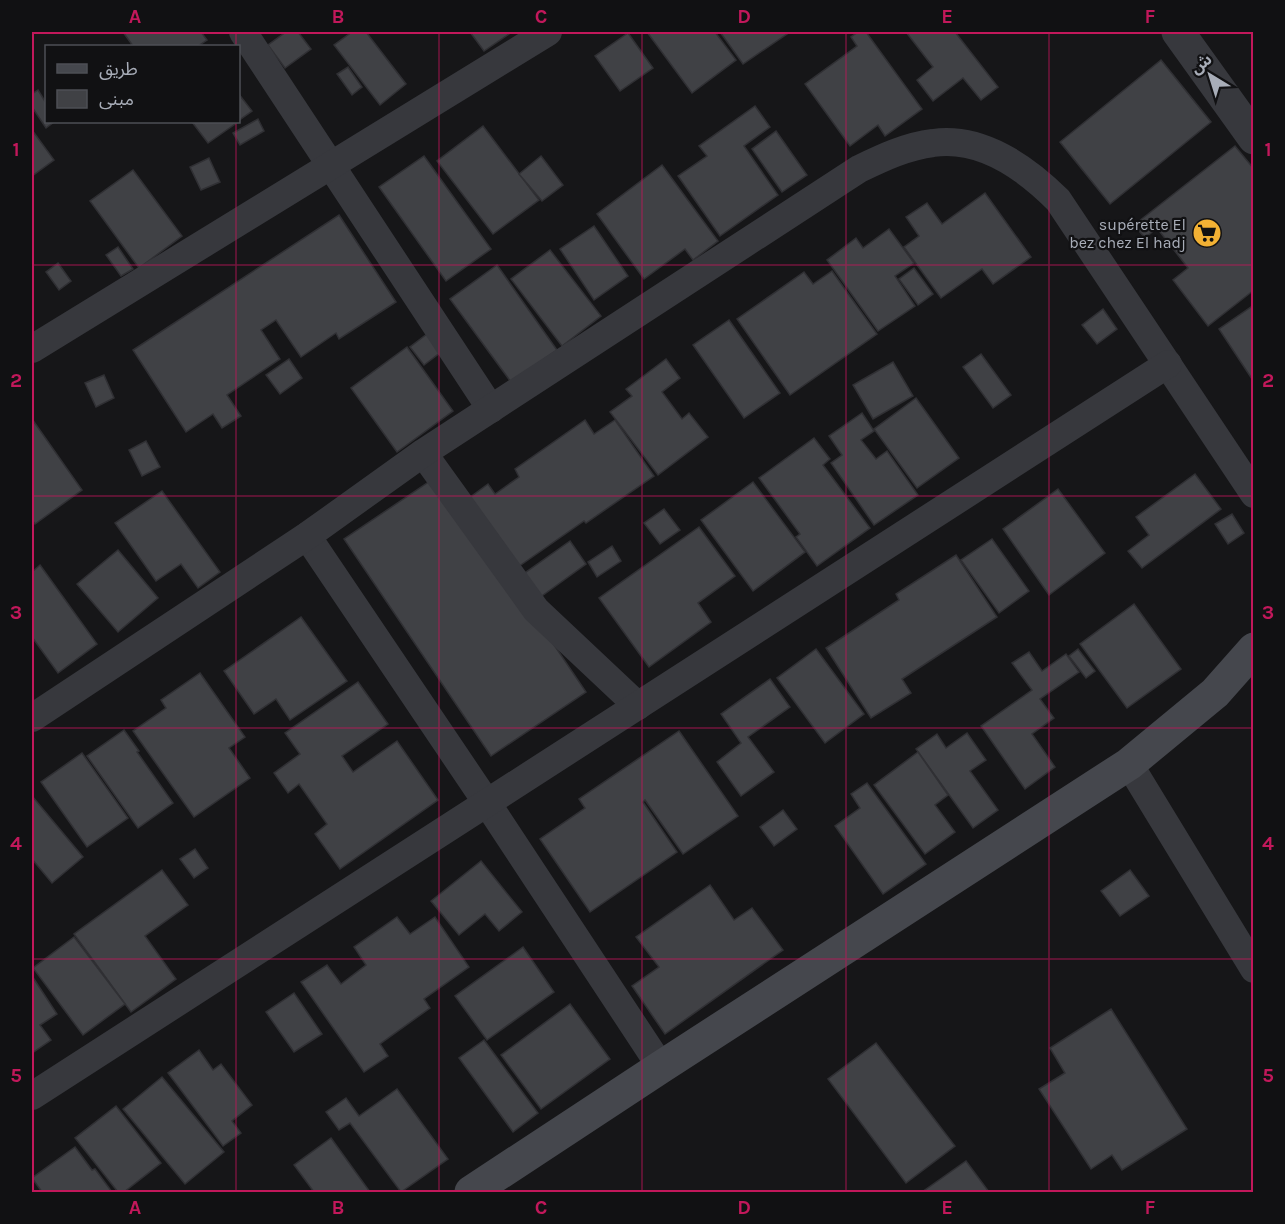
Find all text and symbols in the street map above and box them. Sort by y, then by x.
text: A [129,5,142,28]
text: B [332,5,344,28]
text: C [535,5,547,28]
text: D [737,5,751,28]
text: E [941,5,953,28]
text: F [1145,5,1156,28]
legend [45,45,240,123]
north arrow [1180,45,1240,105]
text: ش [1187,49,1216,78]
text: طريق [99,58,138,80]
text: مبنى [99,88,134,110]
text: 1 [12,138,20,161]
text: 1 [1264,138,1272,161]
place label: supérette El bez chez El hadj [1069,215,1186,252]
supermarket icon: supérette El bez chez El hadj [1191,217,1223,249]
text: 2 [10,369,22,392]
text: 2 [1262,369,1274,392]
text: 3 [10,601,22,624]
text: 3 [1262,601,1274,624]
text: 4 [10,832,22,855]
text: 4 [1262,832,1274,855]
text: 5 [10,1064,22,1087]
text: 5 [1262,1064,1274,1087]
text: A [129,1196,142,1219]
text: B [332,1196,344,1219]
text: C [535,1196,547,1219]
text: D [737,1196,751,1219]
text: E [941,1196,953,1219]
text: F [1145,1196,1156,1219]

